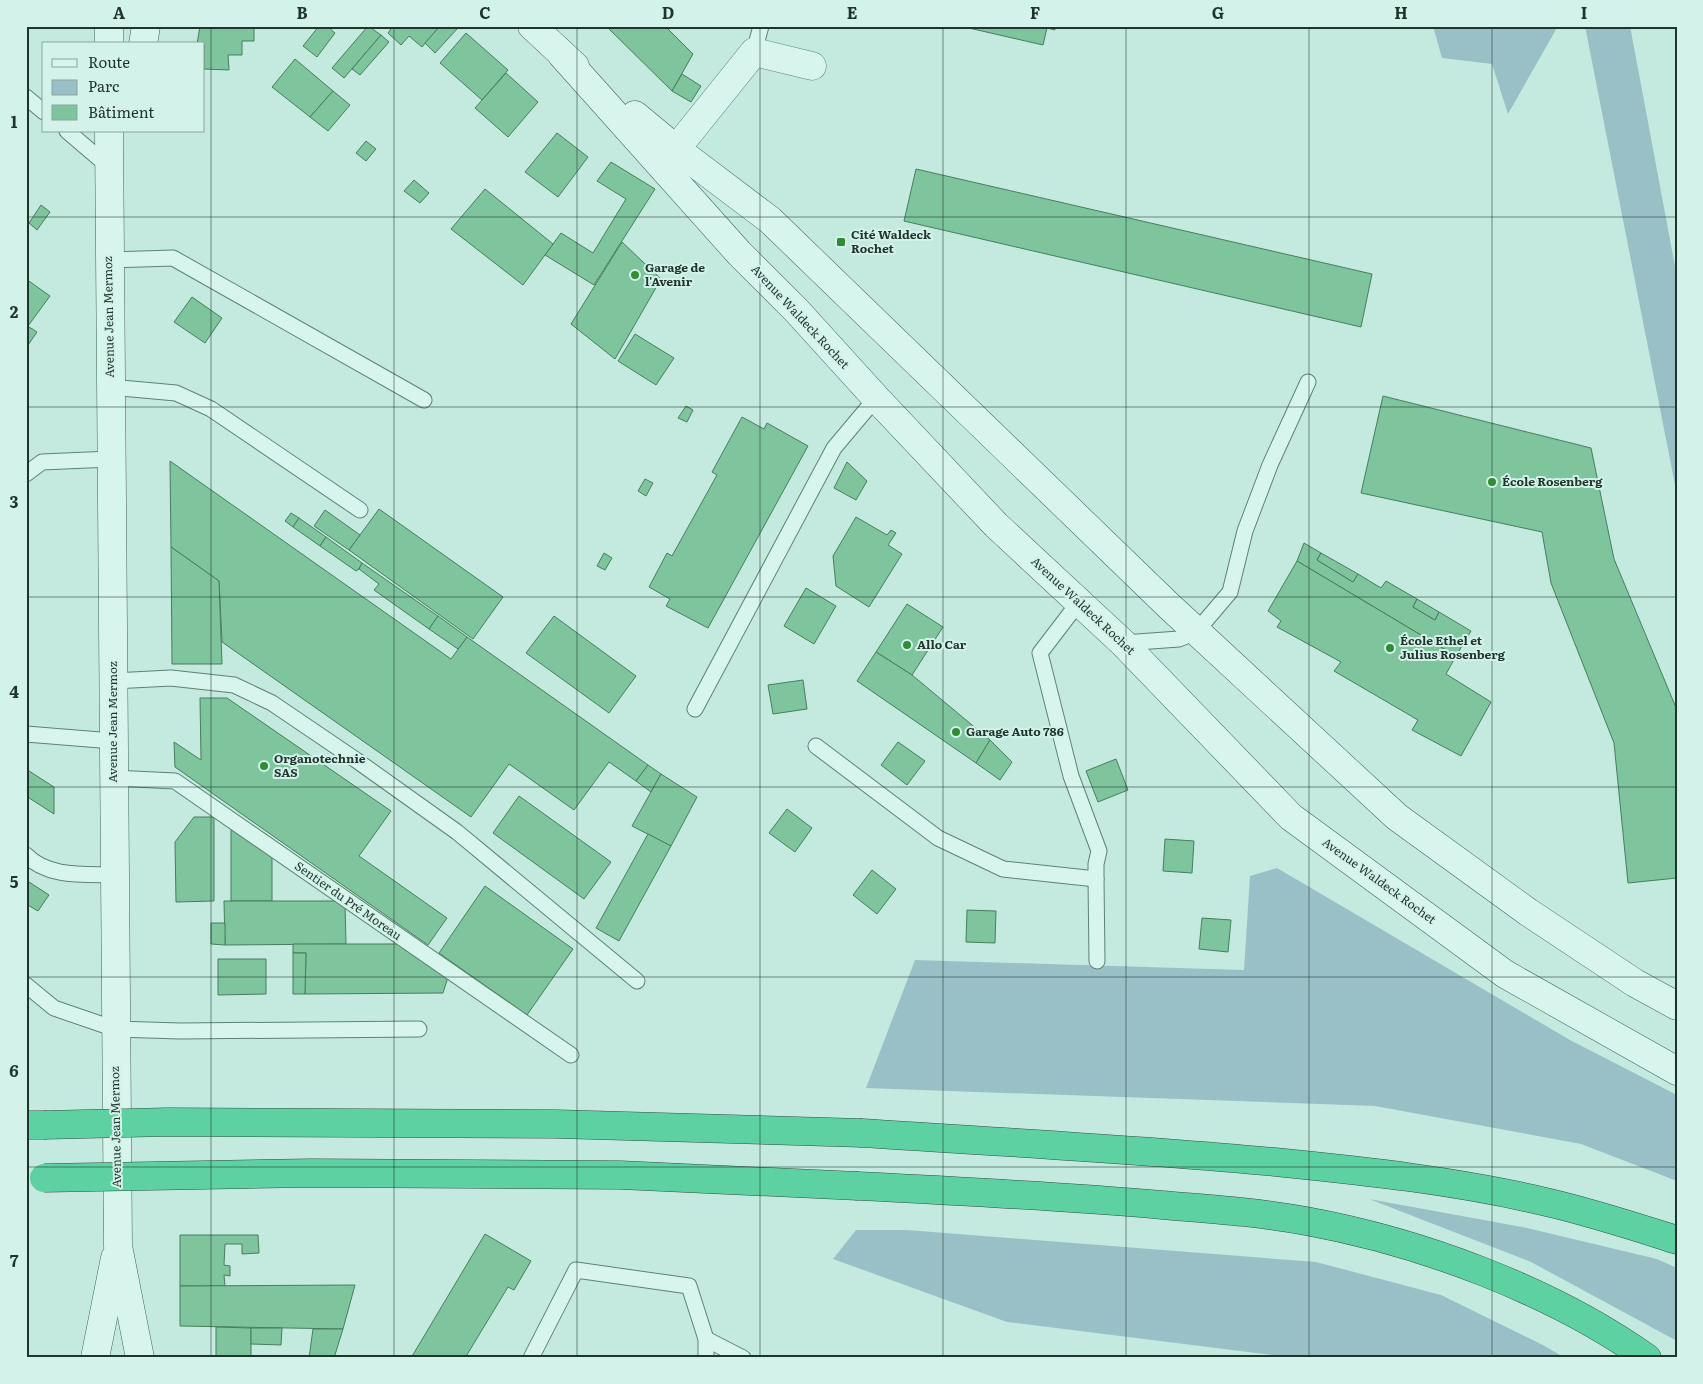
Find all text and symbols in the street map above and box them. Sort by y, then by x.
text: A [113,0,125,24]
text: B [296,0,308,24]
text: C [479,0,491,24]
text: D [662,0,674,24]
text: E [847,0,858,24]
text: F [1030,0,1040,24]
text: G [1212,0,1224,24]
text: H [1394,0,1408,24]
text: I [1581,0,1587,24]
legend [42,42,205,132]
text: Route [88,50,130,73]
text: Parc [88,74,120,97]
text: Bâtiment [88,100,154,123]
text: 1 [11,109,18,133]
place label: Cité Waldeck Rochet [851,225,932,257]
marker: Cité Waldeck Rochet [835,236,847,248]
street label: Avenue Jean Mermoz [98,256,118,378]
place label: Garage de l'Avenir [645,258,705,290]
street label: Avenue Waldeck Rochet [747,260,854,373]
marker: Garage de l'Avenir [629,269,641,281]
text: 2 [10,299,19,323]
place label: École Rosenberg [1502,472,1603,490]
marker: École Rosenberg [1486,476,1498,488]
text: 3 [10,489,19,513]
street label: Avenue Waldeck Rochet [1027,552,1140,659]
place label: École Ethel et Julius Rosenberg [1400,631,1506,663]
place label: Allo Car [917,635,967,653]
marker: Allo Car [901,639,913,651]
marker: École Ethel et Julius Rosenberg [1384,642,1396,654]
street label: Avenue Jean Mermoz [103,661,121,783]
text: 4 [9,679,19,703]
place label: Garage Auto 786 [966,722,1064,740]
marker: Garage Auto 786 [950,726,962,738]
place label: Organotechnie SAS [274,749,366,781]
marker: Organotechnie SAS [258,760,270,772]
street label: Avenue Waldeck Rochet [1319,833,1440,928]
street label: Sentier du Pré Moreau [291,856,406,944]
text: 5 [10,869,19,893]
text: 6 [9,1058,19,1082]
street label: Avenue Jean Mermoz [105,1066,125,1188]
text: 7 [10,1248,19,1272]

